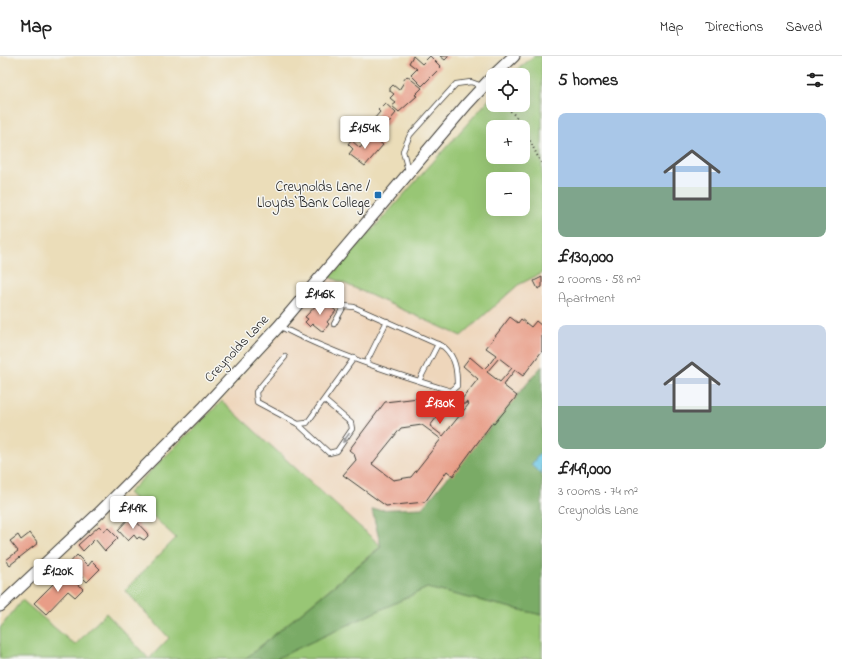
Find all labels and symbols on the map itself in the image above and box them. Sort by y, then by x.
pin: £154K [337,116,393,150]
place label: Creynolds Lane / Lloyds Bank College [257,177,371,215]
marker: Creynolds Lane / Lloyds Bank College [373,190,383,200]
pin: £146K [292,282,348,316]
street label: Creynolds Lane [200,310,275,389]
pin: £130K [412,391,468,425]
one-way arrow [342,433,350,443]
pin: £149K [105,496,161,530]
pin: £120K [30,559,86,593]

